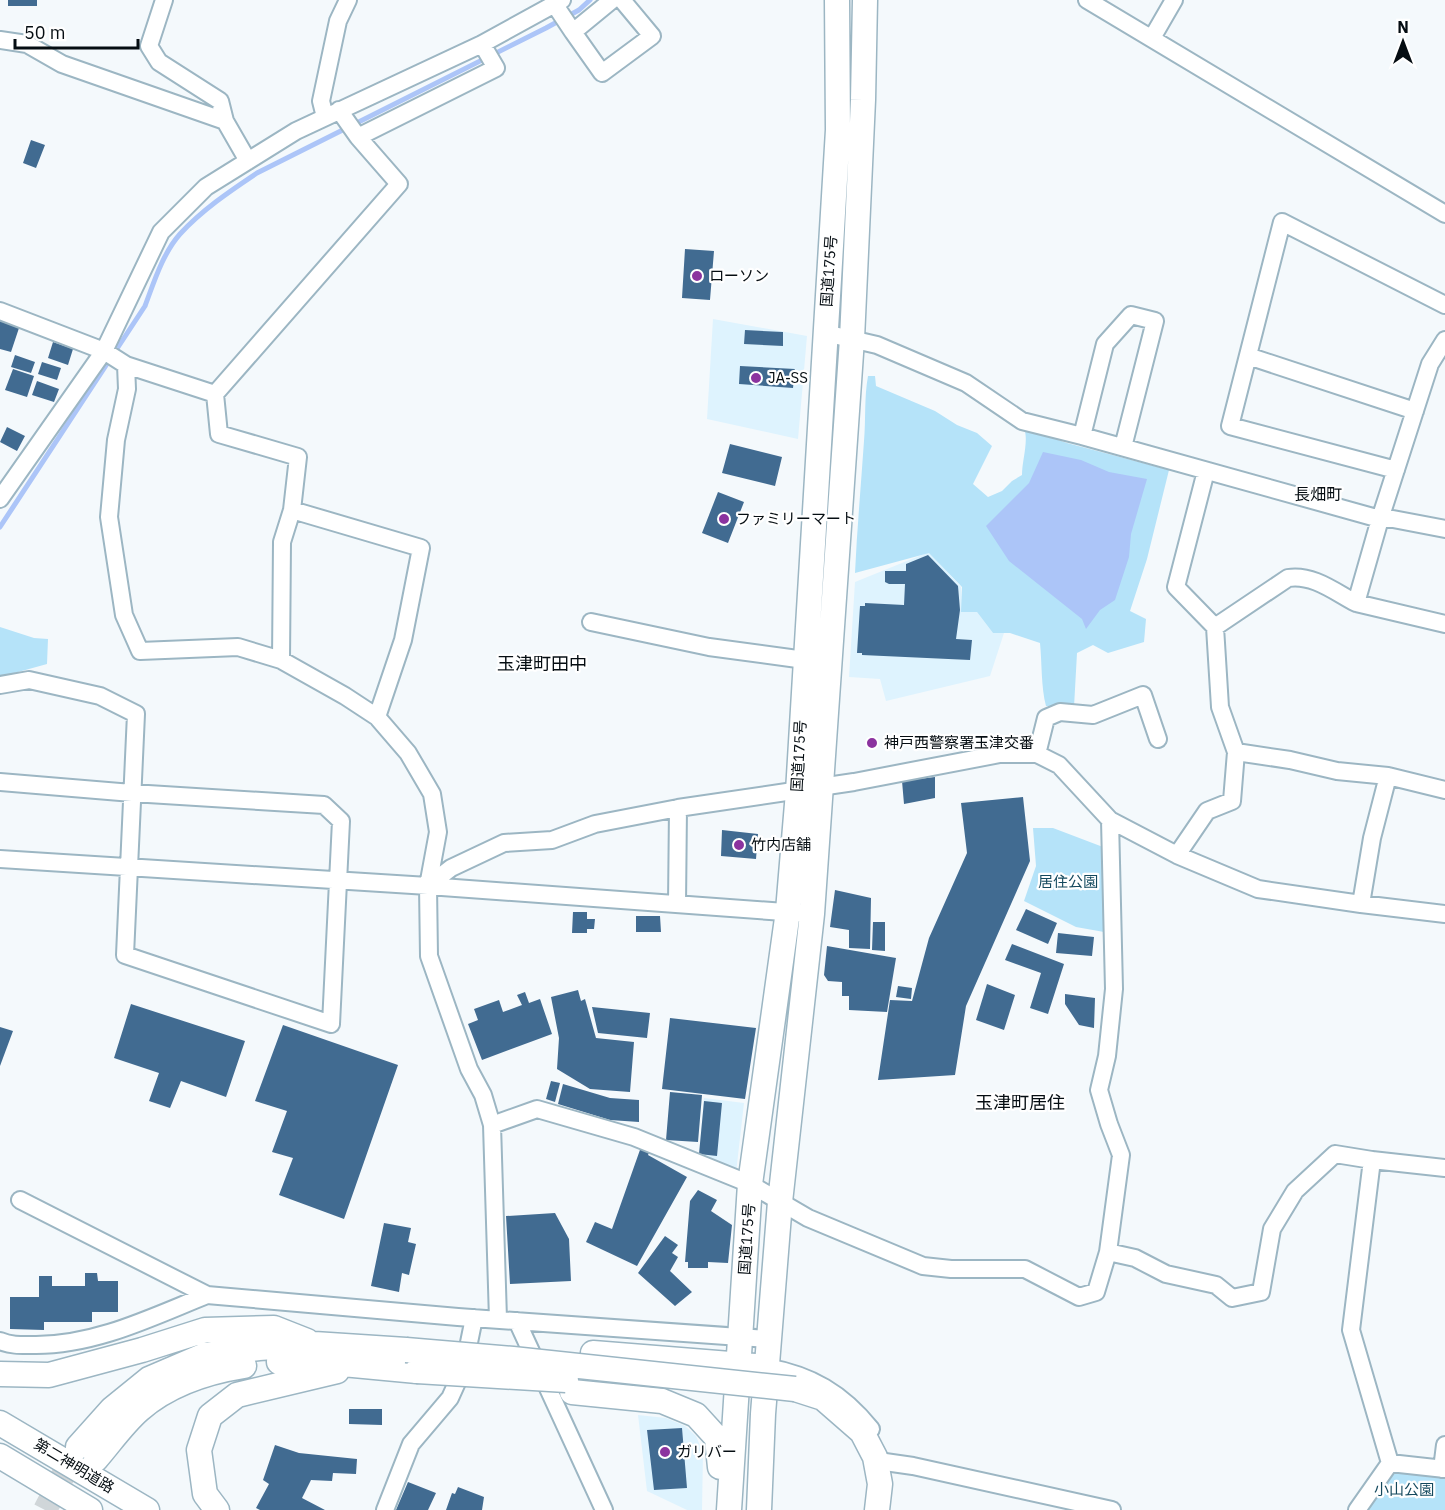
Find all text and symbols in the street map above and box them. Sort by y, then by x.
scale bar [15,12,138,50]
north arrow [1373,12,1433,72]
text: N [1397,17,1409,37]
text: 50 m [24,21,66,44]
street label: 国道175号 [817,234,840,308]
place label: ローソン [709,266,769,285]
marker: ローソン [690,269,704,283]
place label: JA-SS [768,368,808,387]
marker: JA-SS [749,371,763,385]
district label: 長畑町 [1294,484,1342,504]
place label: ファミリーマート [736,509,856,528]
marker: ファミリーマート [717,512,731,526]
district label: 玉津町田中 [497,652,587,675]
street label: 国道175号 [787,720,810,792]
place label: 神戸西警察署玉津交番 [884,733,1034,752]
marker: 神戸西警察署玉津交番 [865,736,879,750]
place label: 竹内店舗 [751,835,811,854]
marker: 竹内店舗 [732,838,746,852]
park label: 居住公園 [1038,872,1098,891]
district label: 玉津町居住 [975,1091,1065,1114]
street label: 国道175号 [735,1202,758,1276]
street label: 第二神明道路 [31,1434,118,1497]
place label: ガリバー [677,1442,737,1461]
marker: ガリバー [658,1445,672,1459]
park label: 小山公園 [1374,1480,1434,1499]

